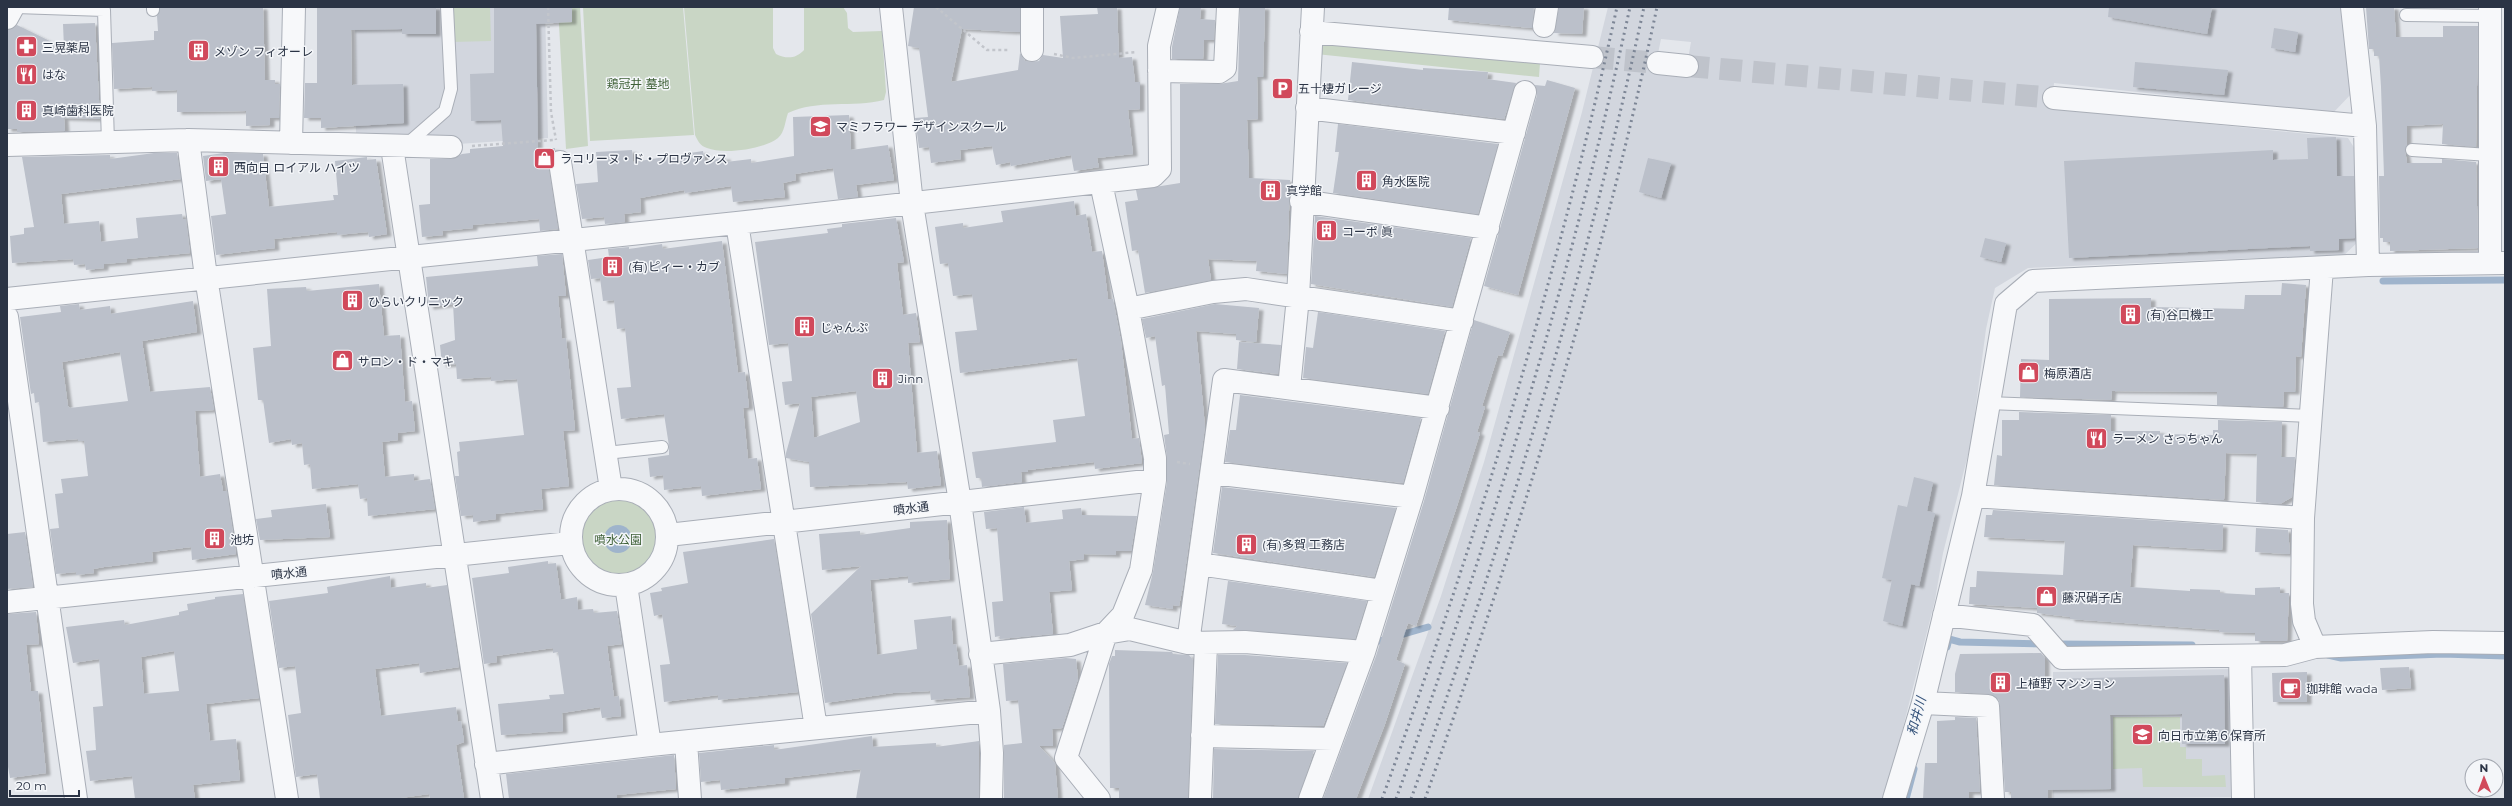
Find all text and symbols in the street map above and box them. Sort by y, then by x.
pharmacy icon: 三晃薬局 [13,34,39,60]
building icon: メゾン フィオーレ [185,38,211,64]
place label: 三晃薬局 [42,40,90,55]
place label: メゾン フィオーレ [214,44,313,59]
restaurant icon: はな [13,61,39,87]
place label: はな [42,67,66,82]
parking icon: 五十棲ガレージ [1269,75,1295,101]
park label: 鶏冠井 墓地 [606,76,670,91]
place label: 五十棲ガレージ [1298,81,1382,96]
building icon: 真崎歯科医院 [14,97,40,123]
place label: 真崎歯科医院 [42,103,114,118]
school or university icon: マミフラワー デザインスクール [808,113,834,139]
place label: マミフラワー デザインスクール [836,119,1007,134]
shop icon: ラコリーヌ・ド・プロヴァンス [532,145,558,171]
place label: ラコリーヌ・ド・プロヴァンス [560,151,728,166]
building icon: 西向日 ロイアル ハイツ [205,154,231,180]
place label: 西向日 ロイアル ハイツ [234,160,360,175]
building icon: 角水医院 [1353,168,1379,194]
place label: 角水医院 [1382,174,1430,189]
building icon: 真学館 [1258,177,1284,203]
place label: 真学館 [1286,183,1322,198]
building icon: コーポ 眞 [1314,218,1340,244]
place label: コーポ 眞 [1342,224,1393,239]
building icon: (有)ピィー・カブ [600,253,626,279]
place label: (有)ピィー・カブ [628,259,720,274]
building icon: ひらいクリニック [340,288,366,314]
place label: ひらいクリニック [368,294,464,309]
building icon: (有)谷口機工 [2118,301,2144,327]
place label: (有)谷口機工 [2146,307,2214,322]
building icon: じゃんぷ [791,314,817,340]
place label: じゃんぷ [820,320,868,335]
shop icon: サロン・ド・マキ [329,348,355,374]
place label: サロン・ド・マキ [358,354,454,369]
shop icon: 梅原酒店 [2016,360,2042,386]
building icon: Jinn [870,365,896,391]
place label: 梅原酒店 [2044,366,2092,381]
place label: Jinn [897,371,923,386]
restaurant icon: ラーメン さっちゃん [2083,425,2109,451]
place label: ラーメン さっちゃん [2112,431,2223,446]
street label: 噴水通 [892,498,930,518]
building icon: 池坊 [201,526,227,552]
building icon: (有)多賀 工務店 [1234,531,1260,557]
place label: 池坊 [230,532,254,547]
park label: 噴水公園 [594,532,642,547]
place label: (有)多賀 工務店 [1262,537,1345,552]
street label: 噴水通 [270,564,308,582]
shop icon: 藤沢硝子店 [2034,584,2060,610]
place label: 藤沢硝子店 [2062,590,2122,605]
building icon: 上植野 マンション [1987,670,2013,696]
cafe icon: 珈琲館 wada [2277,675,2303,701]
place label: 上植野 マンション [2016,676,2115,691]
place label: 珈琲館 wada [2306,681,2378,696]
water label: 和井川 [1903,693,1929,737]
school or university icon: 向日市立第６保育所 [2129,722,2155,748]
place label: 向日市立第６保育所 [2158,728,2266,743]
north arrow [2464,758,2504,798]
text: N [2479,761,2488,775]
scale bar [10,772,79,798]
text: 20 m [16,778,47,793]

